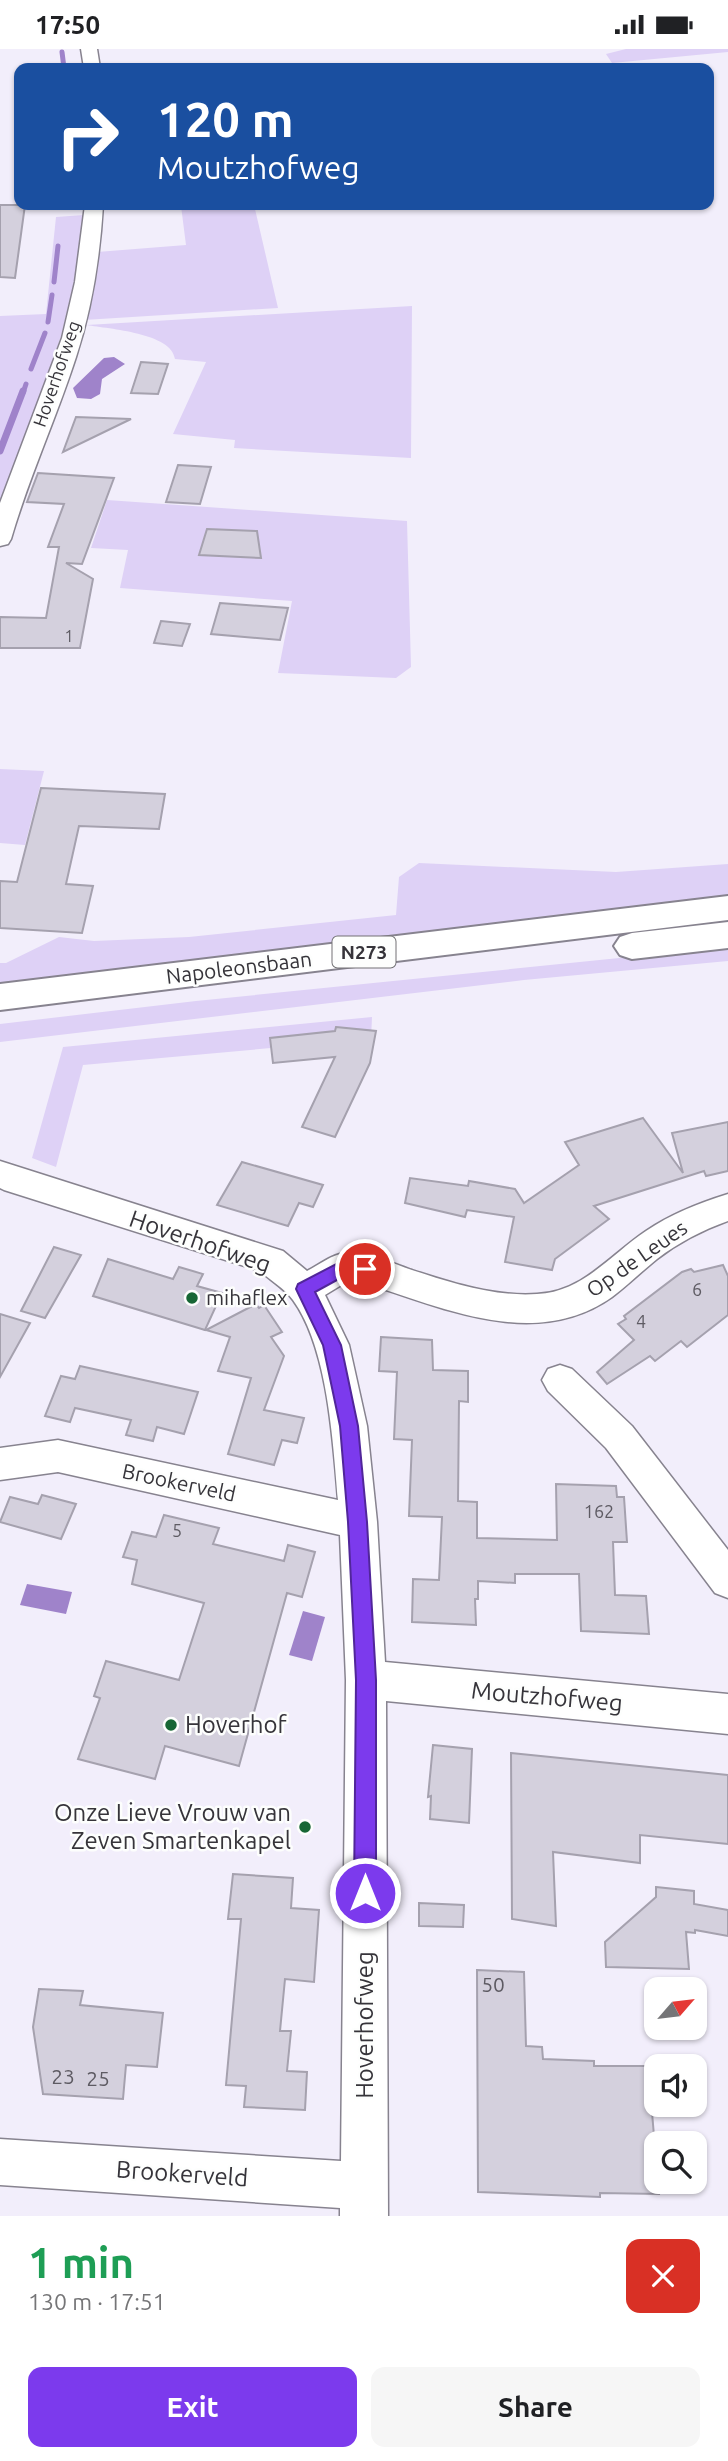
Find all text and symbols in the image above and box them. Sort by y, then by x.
text: 17:50 [35,10,100,39]
icon: right [42,91,133,182]
text: 120 m [157,91,294,146]
text: Moutzhofweg [157,149,360,185]
street label: Hoverhofweg [29,318,84,429]
house number: 1 [64,627,74,645]
road number: N273 [332,937,396,967]
street label: Napoleonsbaan [165,946,313,988]
street label: Hoverhofweg [126,1205,274,1278]
street label: Op de Leues [582,1215,691,1302]
pin [335,1239,395,1299]
icon: arrive [346,1250,384,1288]
house number: 6 [692,1279,702,1299]
place label: mihaflex [206,1285,288,1309]
marker: mihaflex [184,1290,200,1306]
house number: 4 [636,1311,646,1331]
street label: Brookerveld [120,1458,238,1506]
house number: 162 [584,1501,614,1521]
house number: 5 [172,1520,182,1540]
street label: Moutzhofweg [470,1676,624,1717]
place label: Hoverhof [185,1711,287,1738]
marker: Hoverhof [163,1717,179,1733]
place label: Onze Lieve Vrouw van Zeven Smartenkapel [54,1799,291,1854]
marker: Onze Lieve Vrouw van Zeven Smartenkapel [297,1819,313,1835]
position arrow [328,1856,402,1930]
street label: Hoverhofweg [351,1951,378,2099]
house number: 50 [481,1972,505,1996]
north arrow [644,1977,707,2041]
map controls [644,1977,707,2194]
button: sound [644,2054,707,2117]
house number: 23 [51,2064,75,2088]
house number: 25 [86,2066,110,2090]
button: search [644,2131,707,2194]
street label: Brookerveld [115,2155,249,2192]
text: 1 min [28,2239,134,2286]
button: close [626,2239,700,2313]
text: 130 m · 17:51 [28,2289,166,2314]
button: Exit [28,2367,357,2447]
button: Share [371,2367,700,2447]

